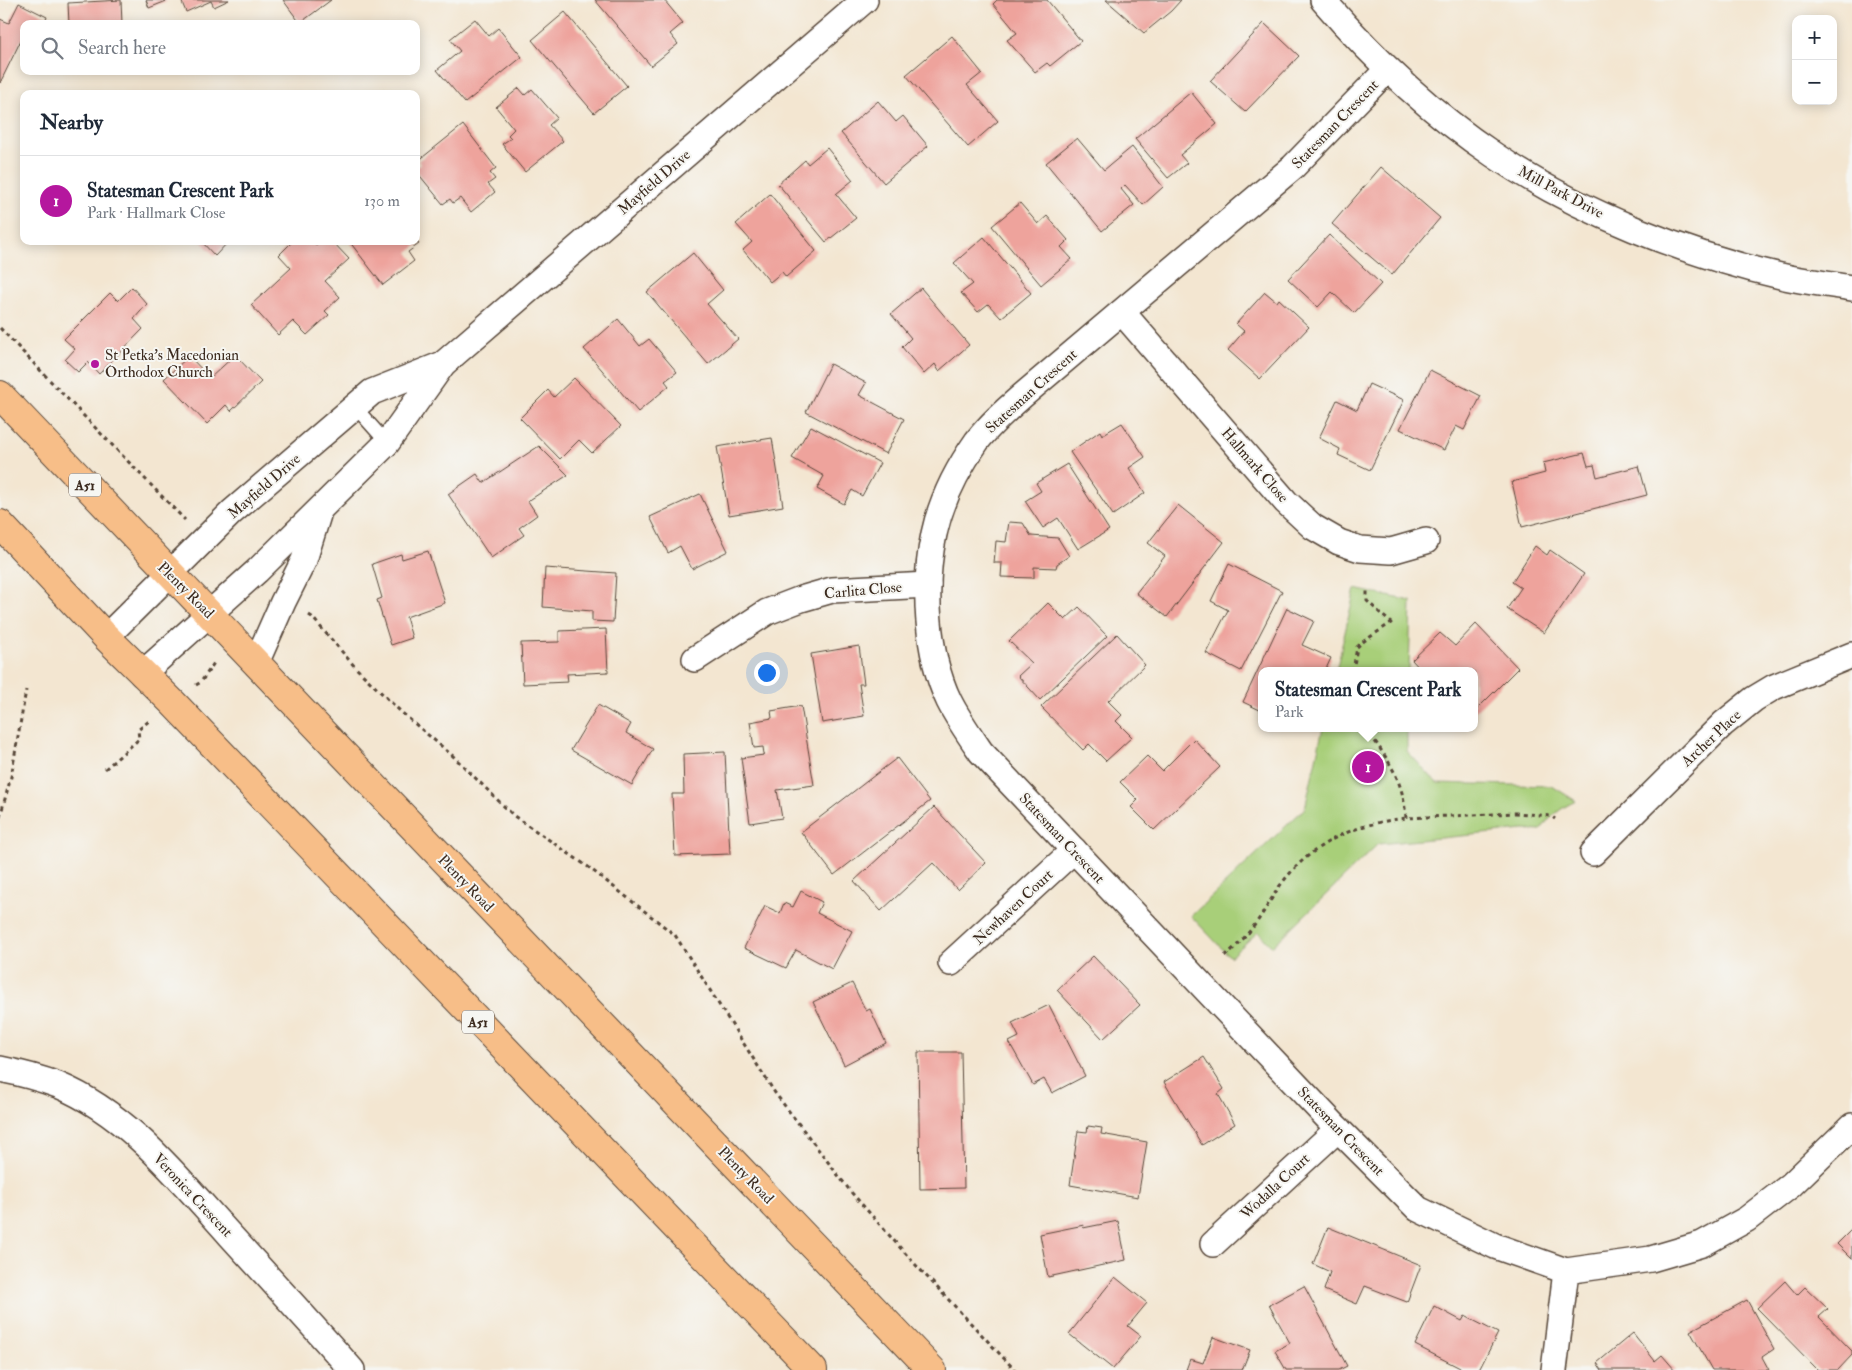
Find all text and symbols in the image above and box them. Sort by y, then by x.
map controls [1792,15,1837,105]
button: + [1792,15,1837,60]
search box [20,20,420,75]
icon: search [38,34,66,62]
text: Search here [78,36,166,60]
button: − [1792,60,1837,105]
street label: Statesman Crescent [1288,76,1383,173]
text: Nearby [40,109,103,136]
street label: Mayfield Drive [614,146,695,219]
street label: Mill Park Drive [1515,162,1607,223]
text: Statesman Crescent Park [87,179,274,203]
text: 1 [53,191,59,211]
text: 130 m [364,191,400,211]
text: Park · Hallmark Close [87,203,225,223]
street label: Statesman Crescent [982,345,1081,438]
place label: St Petka's Macedonian Orthodox Church [105,346,239,382]
marker: St Petka's Macedonian Orthodox Church [89,358,101,370]
street label: Hallmark Close [1217,424,1292,507]
street label: Mayfield Drive [224,450,305,523]
road number: A51 [69,474,101,496]
street label: Plenty Road [153,558,218,623]
street label: Carlita Close [823,578,903,603]
your location [754,660,780,686]
popup [1258,667,1478,732]
text: Statesman Crescent Park [1275,678,1461,702]
text: Park [1275,702,1304,722]
street label: Archer Place [1677,706,1745,772]
pin: 1 [1352,748,1384,786]
street label: Statesman Crescent [1015,789,1109,888]
street label: Plenty Road [434,851,498,916]
street label: Newhaven Court [969,865,1057,949]
road number: A51 [462,1010,494,1034]
street label: Statesman Crescent [1293,1083,1388,1180]
street label: Plenty Road [714,1143,778,1208]
street label: Veronica Crescent [149,1149,237,1241]
street label: Wodalla Court [1236,1149,1314,1224]

